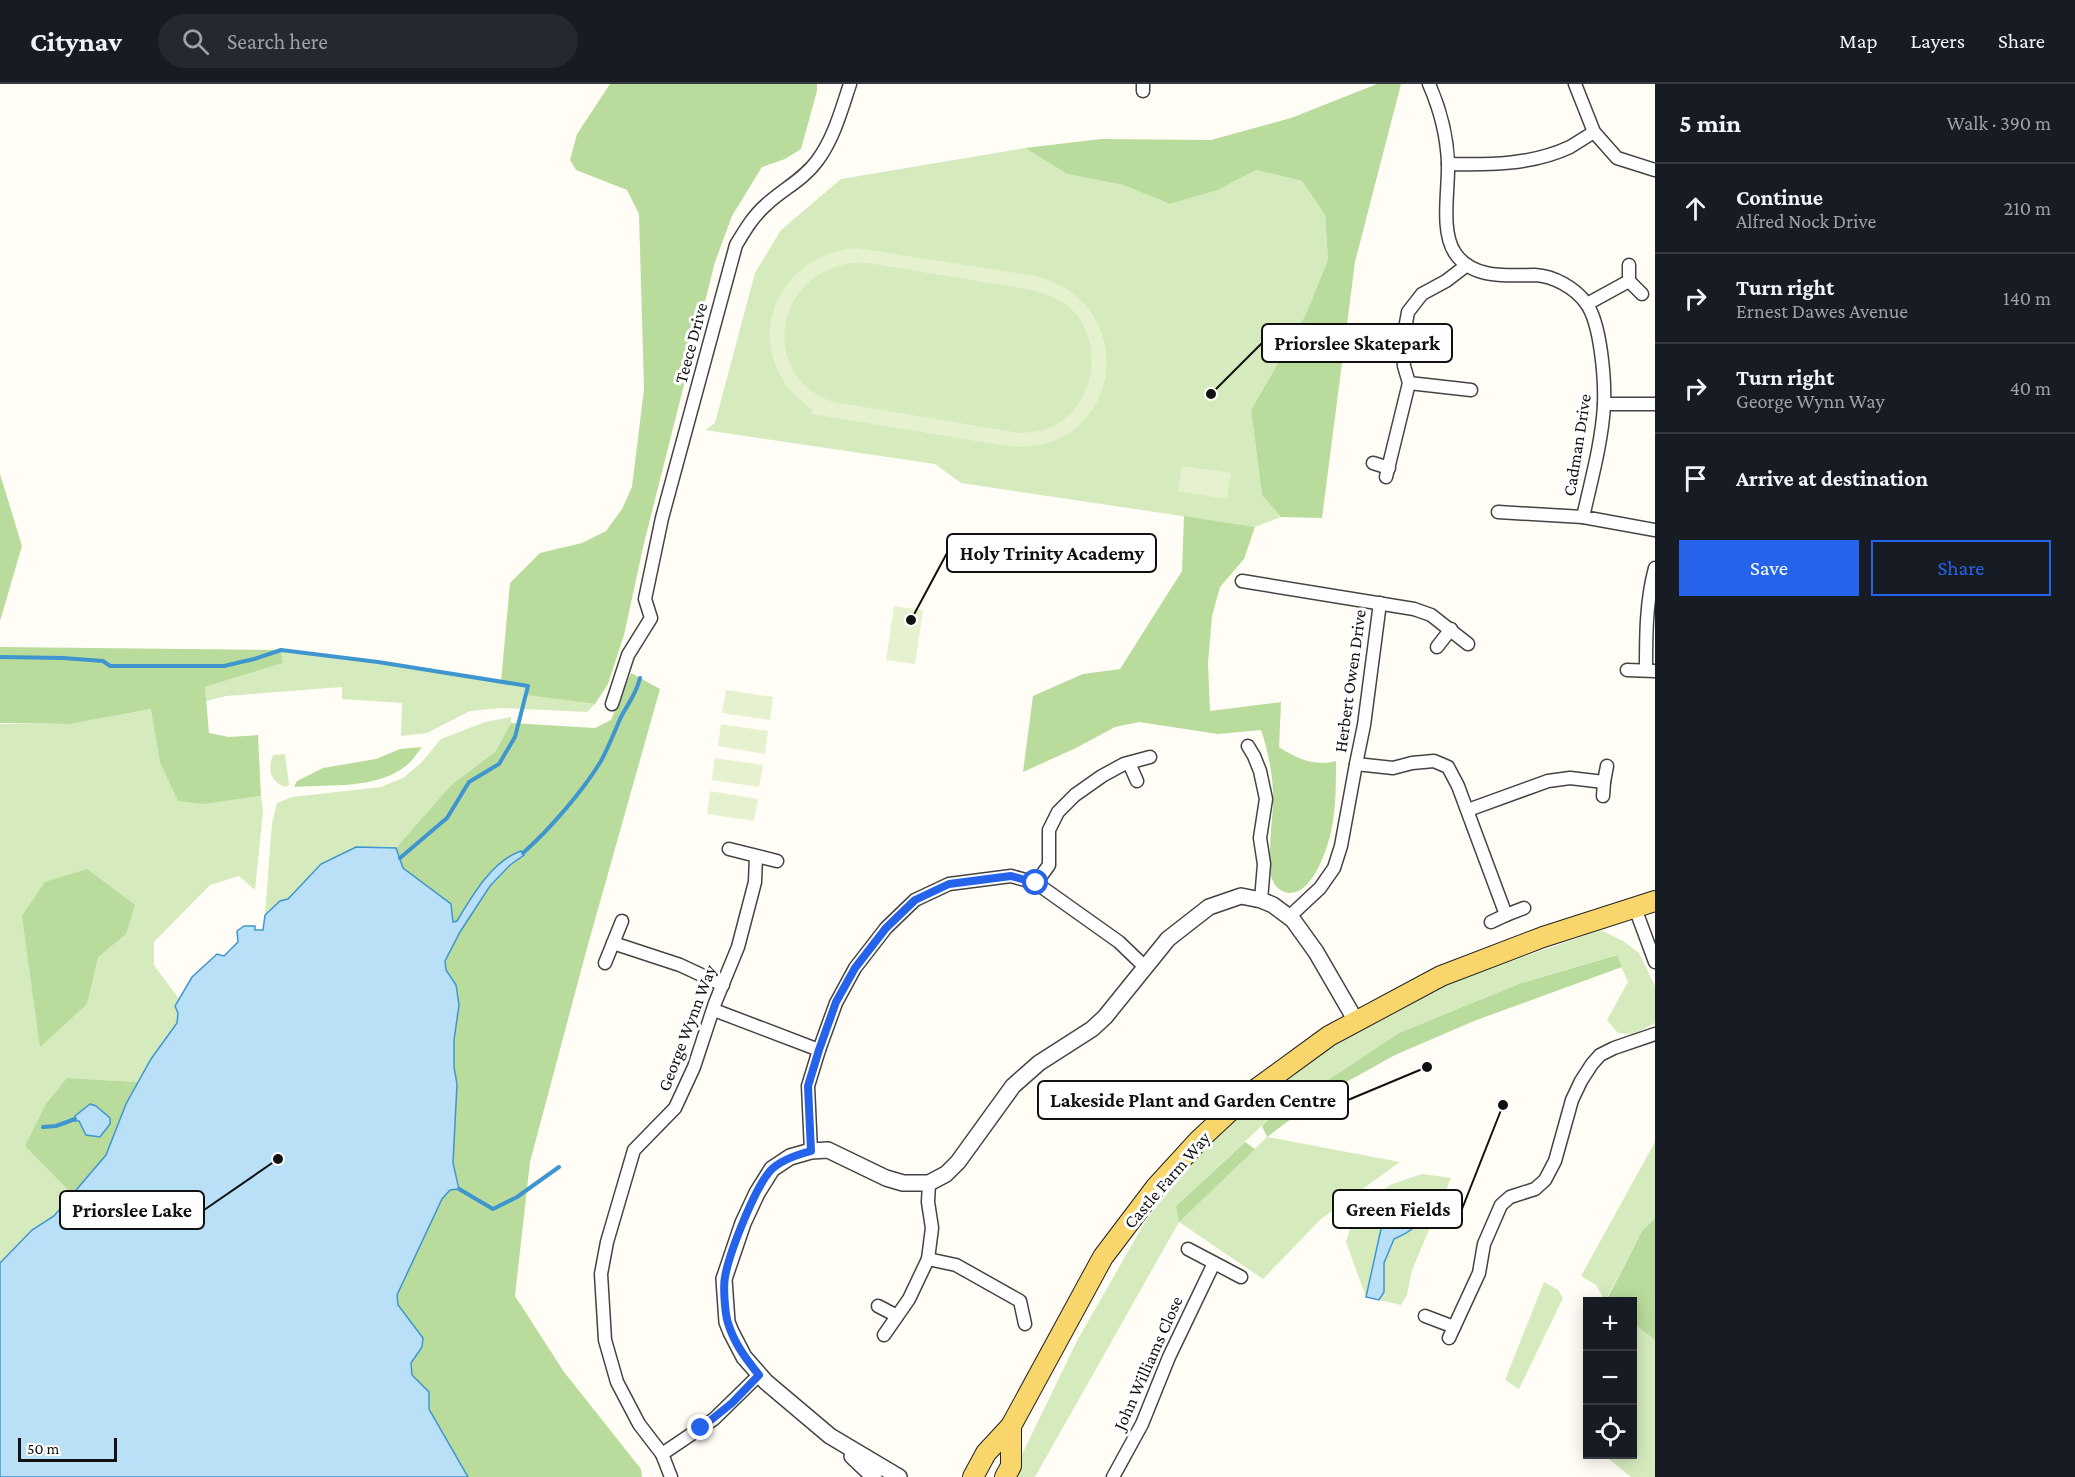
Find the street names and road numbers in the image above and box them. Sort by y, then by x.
street label: Teece Drive [671,300,711,386]
street label: Cadman Drive [1559,392,1595,498]
street label: Herbert Owen Drive [1330,608,1370,754]
street label: George Wynn Way [654,961,721,1094]
street label: Castle Farm Way [1120,1127,1215,1232]
street label: John Williams Close [1109,1293,1187,1435]

